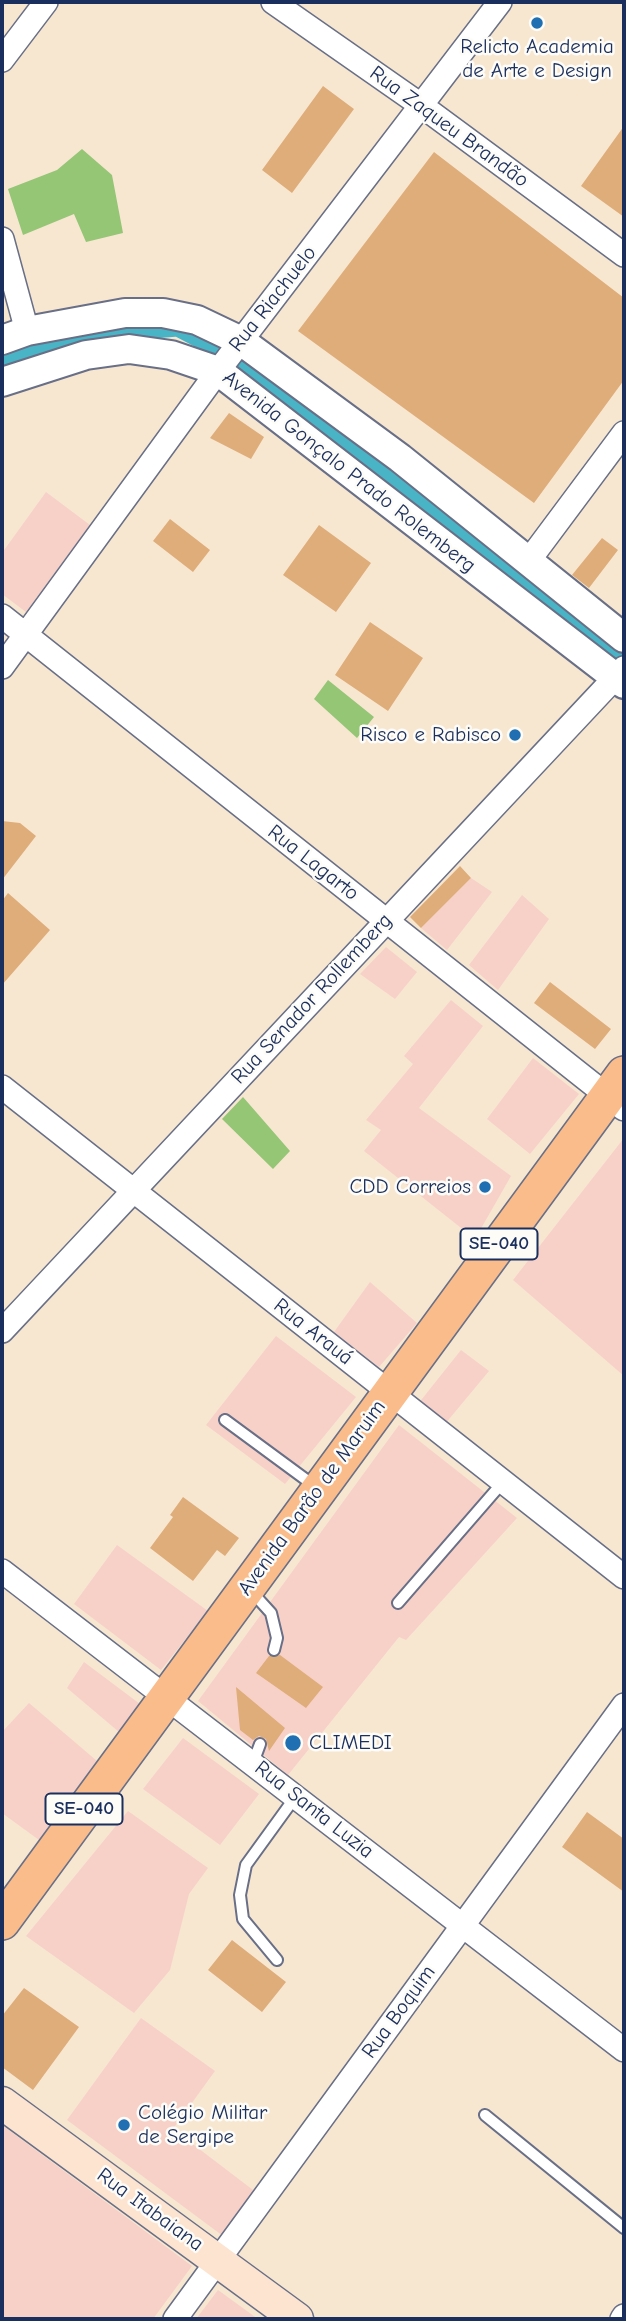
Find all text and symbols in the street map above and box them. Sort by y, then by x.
marker: Relicto Academia de Arte e Design [529,15,545,31]
place label: Relicto Academia de Arte e Design [460,34,614,84]
street label: Rua Zaqueu Brandão [365,61,533,193]
street label: Rua Riachuelo [224,241,322,357]
street label: Avenida Gonçalo Prado Rolemberg [217,365,481,579]
place label: Risco e Rabisco [360,722,501,748]
marker: Risco e Rabisco [507,727,523,743]
street label: Rua Lagarto [262,820,364,906]
street label: Rua Senador Rollemberg [226,908,398,1090]
place label: CDD Correios [349,1174,471,1200]
marker: CDD Correios [477,1179,493,1195]
road number: SE-040 [461,1228,538,1260]
street label: Rua Arauá [268,1293,358,1371]
street label: Avenida Barão de Maruim [233,1395,391,1601]
place label: CLIMEDI [309,1730,392,1756]
marker: CLIMEDI [283,1733,303,1753]
street label: Rua Santa Luzia [249,1756,379,1864]
road number: SE-040 [46,1794,122,1825]
street label: Rua Boquim [357,1961,441,2063]
place label: Colégio Militar de Sergipe [138,2100,267,2150]
marker: Colégio Militar de Sergipe [116,2117,132,2133]
street label: Rua Itabaiana [92,2163,208,2257]

